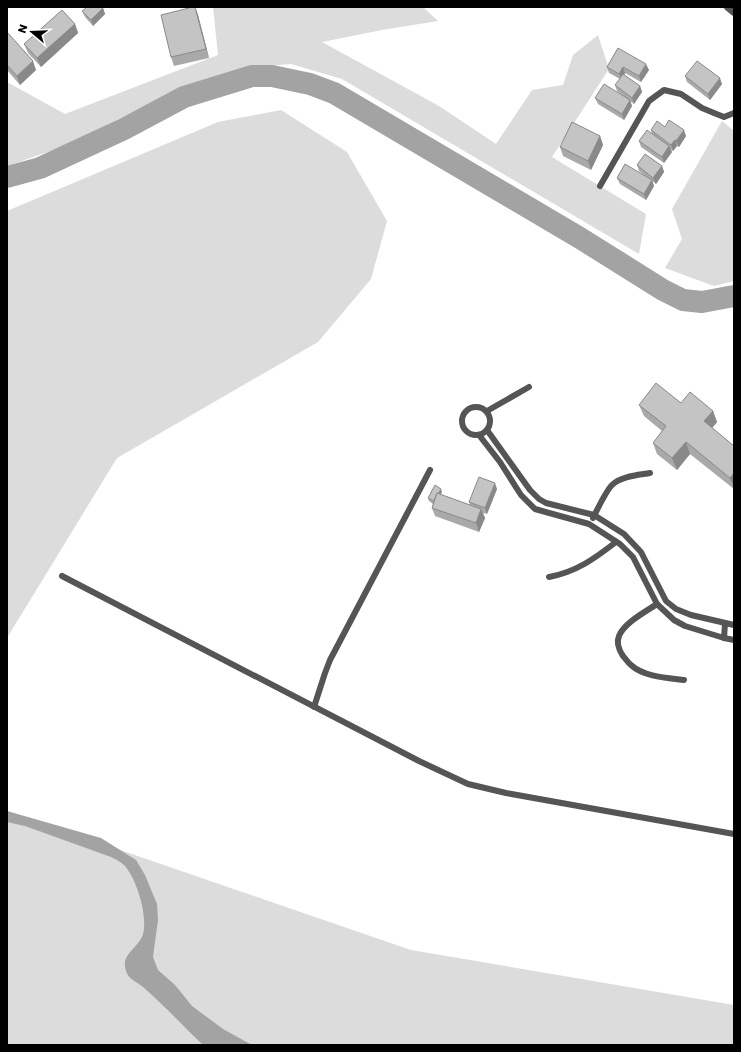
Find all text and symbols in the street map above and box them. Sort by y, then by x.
north arrow [12,12,52,52]
text: N [14,22,31,35]

